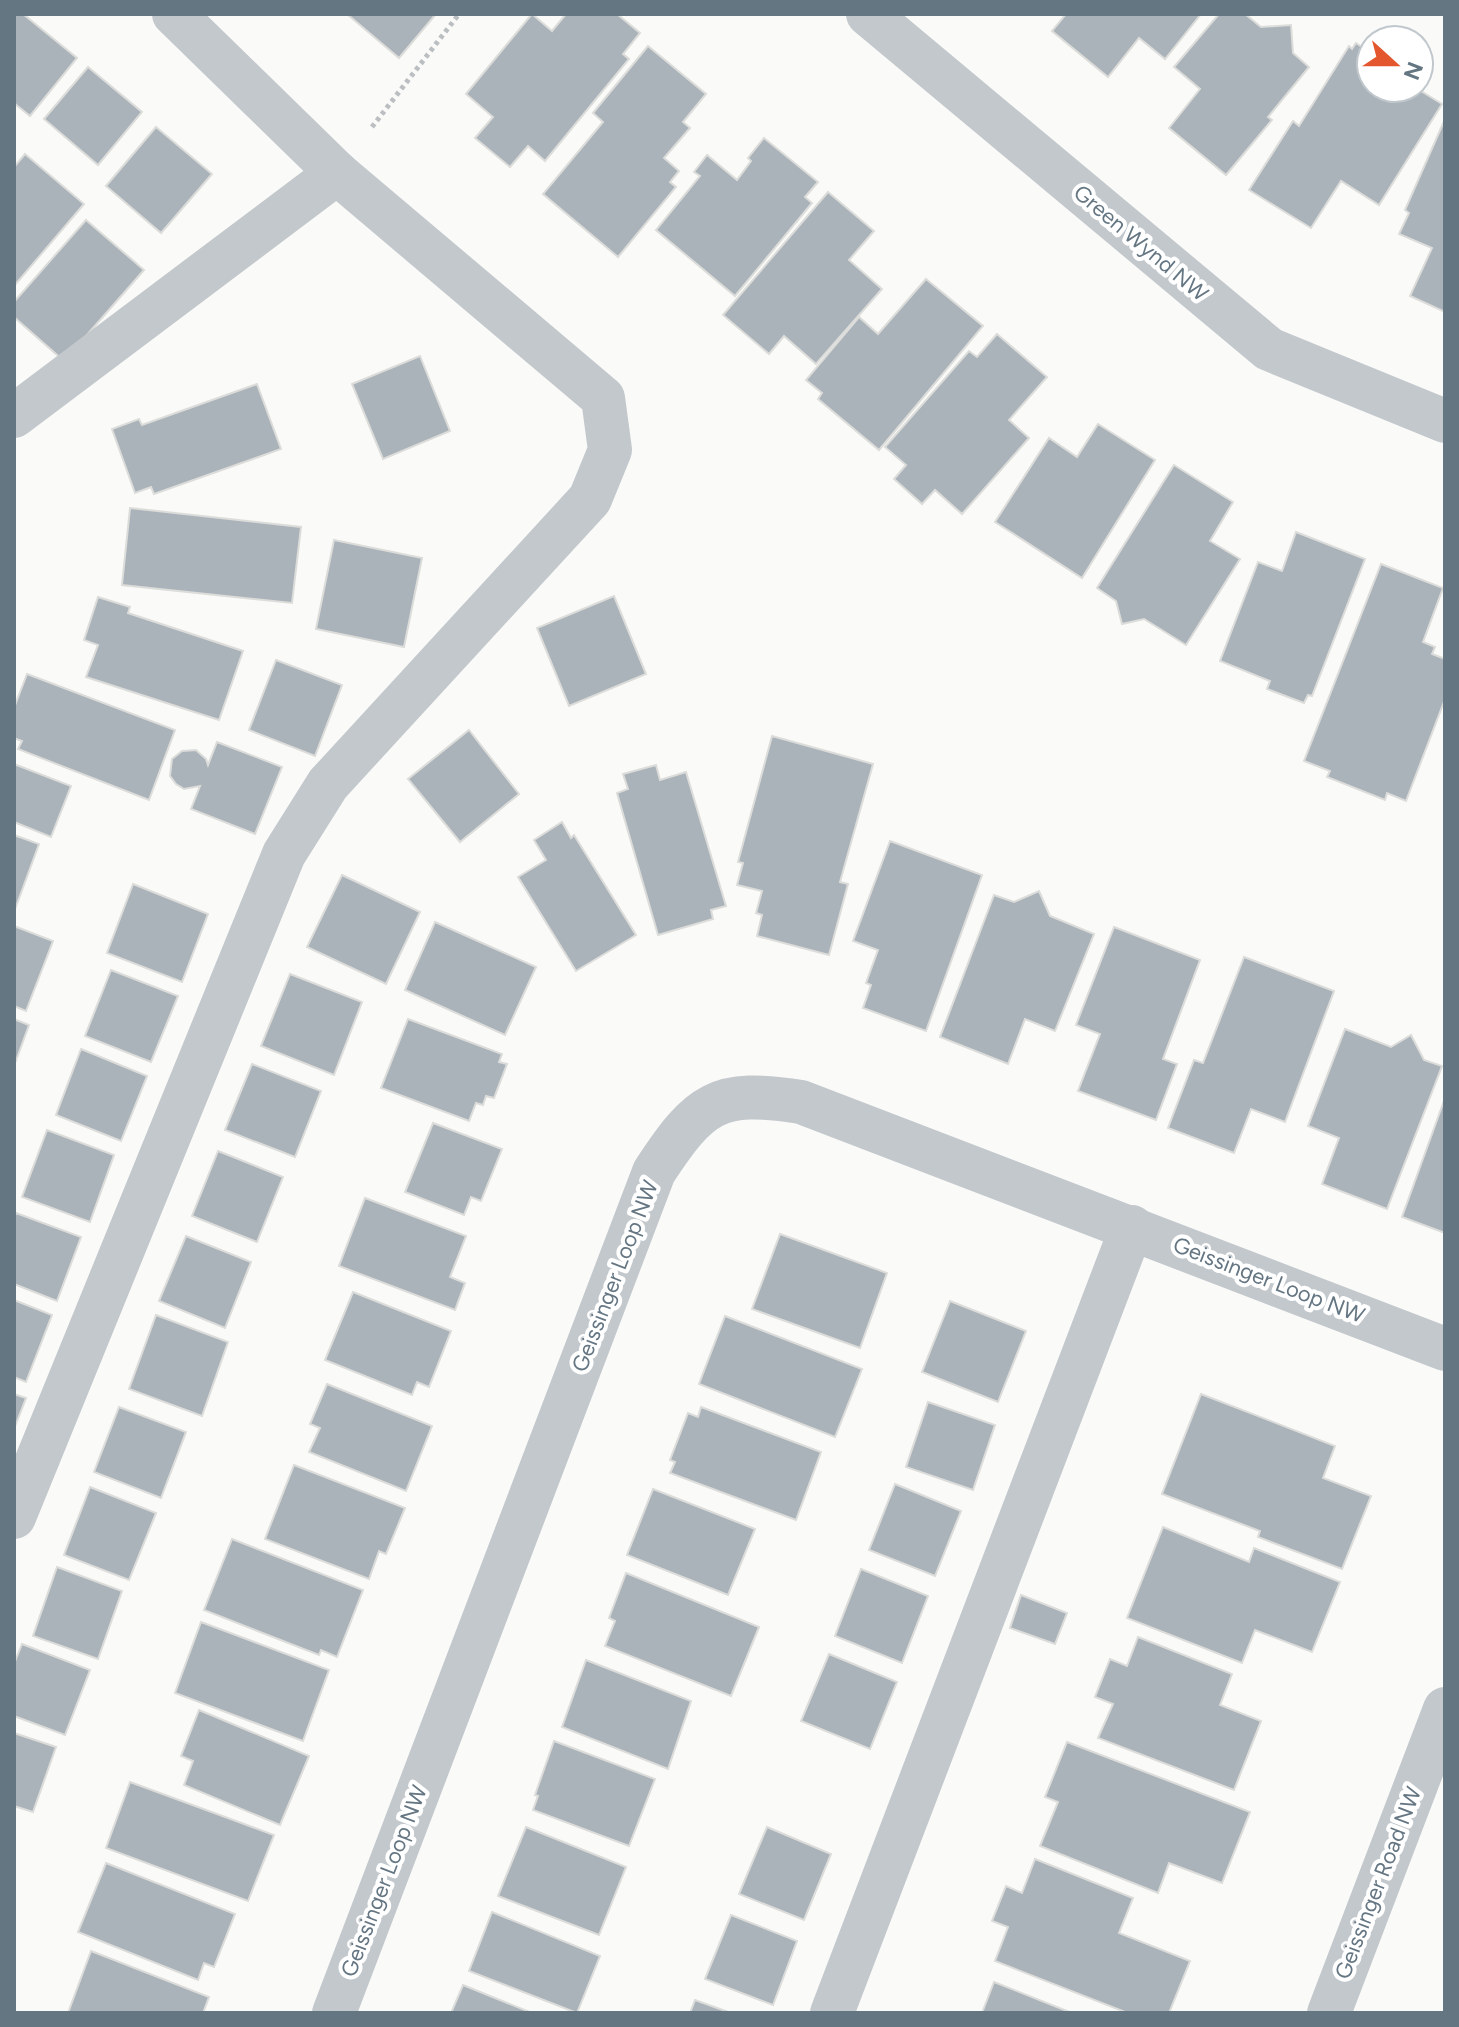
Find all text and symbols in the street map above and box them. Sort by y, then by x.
north arrow [1355,24,1435,104]
text: N [1398,58,1429,84]
street label: Green Wynd NW [1068,179,1214,307]
street label: Geissinger Loop NW [566,1176,664,1376]
street label: Geissinger Loop NW [1169,1231,1369,1329]
street label: Geissinger Loop NW [335,1781,433,1981]
street label: Geissinger Road NW [1329,1783,1427,1983]

